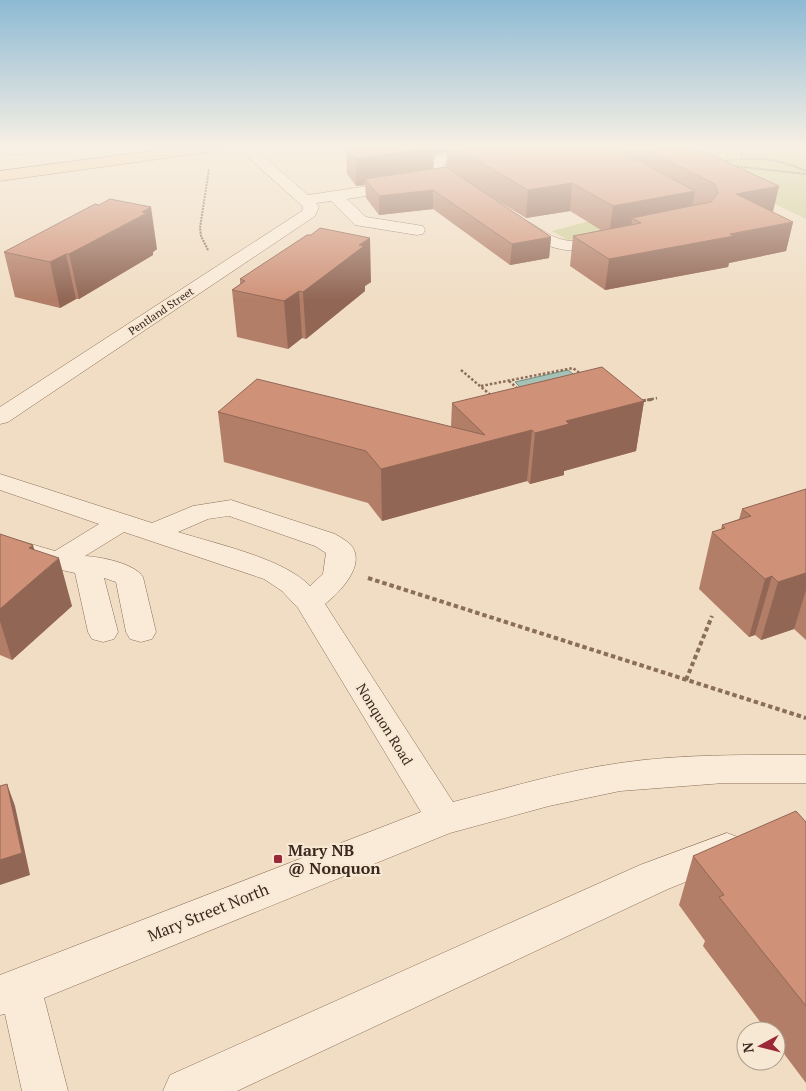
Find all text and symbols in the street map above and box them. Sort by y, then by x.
street label: Pentland Street [126,284,196,338]
street label: Nonquon Road [352,680,418,769]
place label: Mary NB @ Nonquon [288,839,381,879]
marker: Mary NB @ Nonquon [272,853,284,865]
street label: Mary Street North [144,877,272,946]
north arrow [736,1021,786,1071]
text: N [737,1041,758,1054]

